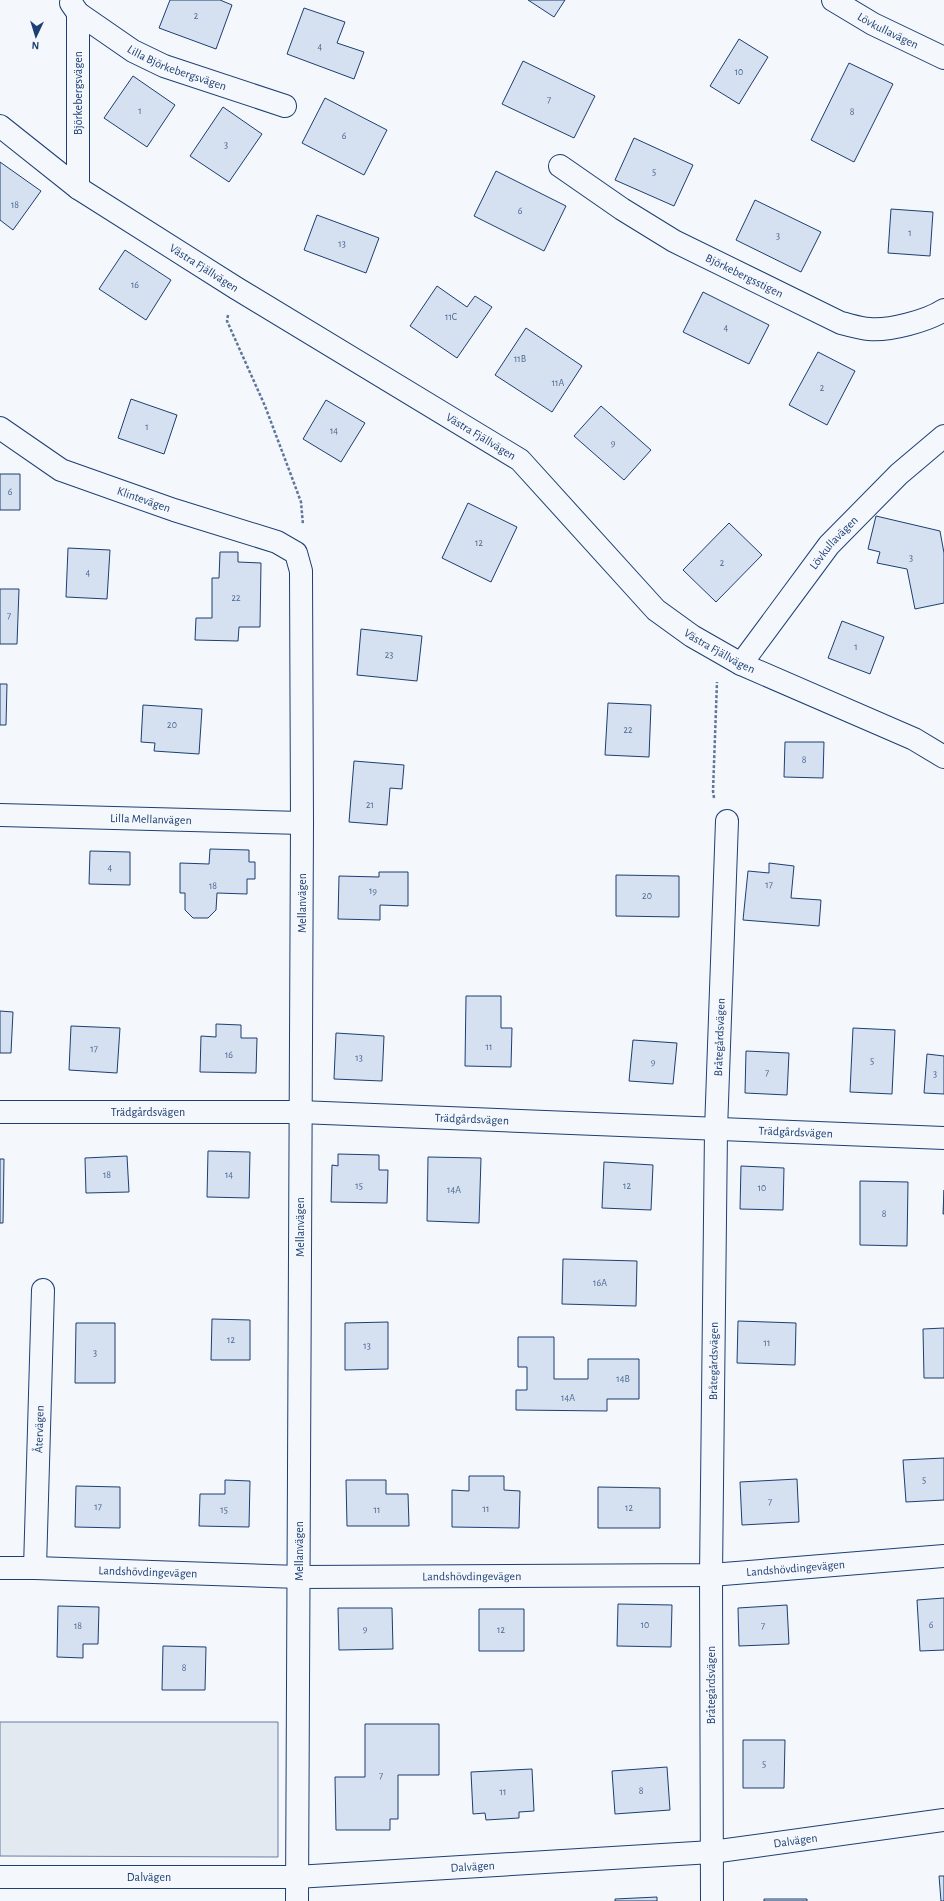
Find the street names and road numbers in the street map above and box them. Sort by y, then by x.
street label: Lövkullavägen [855,10,920,51]
street label: Lilla Björkebergsvägen [125,43,228,92]
street label: Björkebergsvägen [72,51,85,135]
street label: Västra Fjällvägen [168,242,241,294]
street label: Björkebergsstigen [704,252,785,300]
street label: Västra Fjällvägen [444,411,518,462]
street label: Klintevägen [116,484,172,514]
street label: Lövkullavägen [807,514,860,571]
street label: Västra Fjällvägen [682,626,757,675]
street label: Lilla Mellanvägen [110,812,192,826]
street label: Mellanvägen [296,873,308,933]
street label: Bråtegårdsvägen [712,998,727,1077]
street label: Trädgårdsvägen [111,1106,185,1118]
street label: Trädgårdsvägen [434,1111,509,1126]
street label: Trädgårdsvägen [758,1125,833,1140]
street label: Mellanvägen [294,1197,306,1257]
street label: Bråtegårdsvägen [707,1322,720,1400]
street label: Återvägen [30,1405,46,1453]
street label: Mellanvägen [293,1521,305,1581]
street label: Landshövdingevägen [746,1558,845,1578]
street label: Landshövdingevägen [98,1564,198,1580]
street label: Landshövdingevägen [422,1570,521,1582]
street label: Bråtegårdsvägen [705,1646,717,1724]
street label: Dalvägen [773,1832,818,1849]
street label: Dalvägen [450,1859,495,1874]
street label: Dalvägen [127,1871,171,1883]

